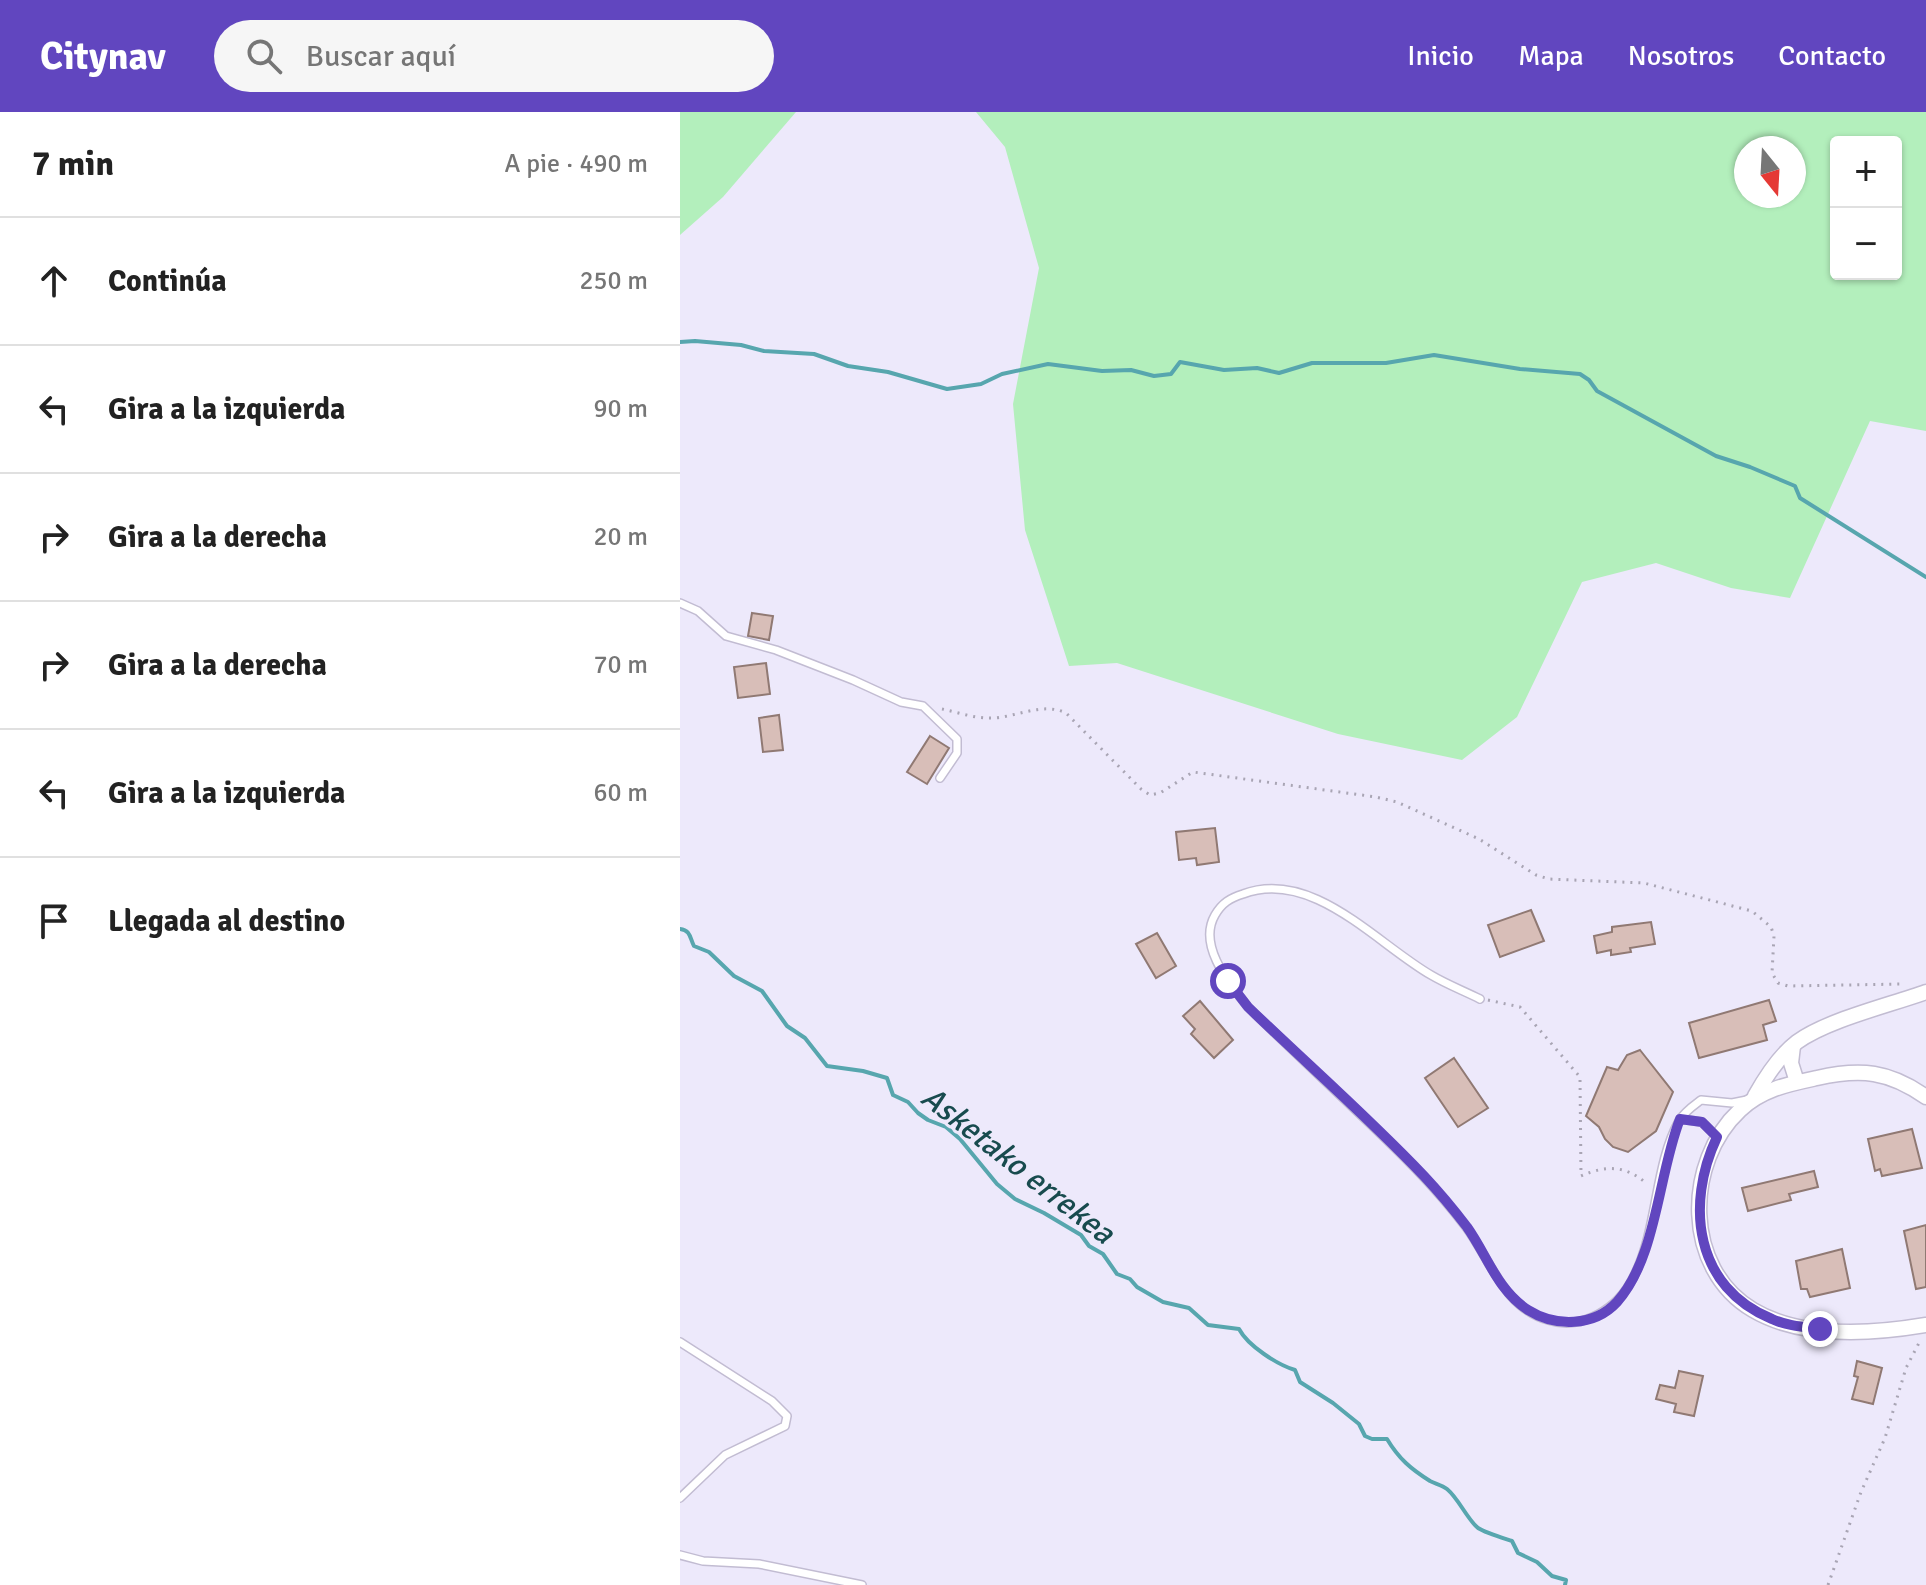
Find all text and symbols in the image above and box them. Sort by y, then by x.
search box [214,20,774,92]
text: Citynav [40,33,166,80]
icon: search [242,34,286,78]
text: Buscar aquí [306,38,456,75]
text: Inicio [1407,39,1474,73]
text: Mapa [1518,39,1584,73]
text: Nosotros [1628,39,1734,73]
text: Contacto [1778,39,1886,73]
north arrow [1734,136,1806,208]
map controls [1830,136,1902,280]
button: + [1830,136,1902,208]
text: 7 min [32,143,114,185]
text: A pie · 490 m [505,148,648,180]
button: − [1830,208,1902,280]
icon: ahead [32,259,76,303]
text: Continúa [108,263,227,300]
text: 250 m [579,265,648,297]
icon: left [32,387,76,431]
text: Gira a la izquierda [108,391,345,428]
text: 90 m [593,393,648,425]
icon: right [32,515,76,559]
text: Gira a la derecha [108,519,327,556]
text: 20 m [593,521,648,553]
icon: right [32,643,76,687]
text: Gira a la derecha [108,647,327,684]
text: 70 m [593,649,648,681]
icon: left [32,771,76,815]
text: Gira a la izquierda [108,775,345,812]
text: 60 m [593,777,648,809]
icon: arrive [32,899,76,943]
text: Llegada al destino [108,903,345,940]
route start [1210,963,1246,999]
water label: Asketako errekea [914,1078,1123,1253]
route end [1802,1311,1838,1347]

